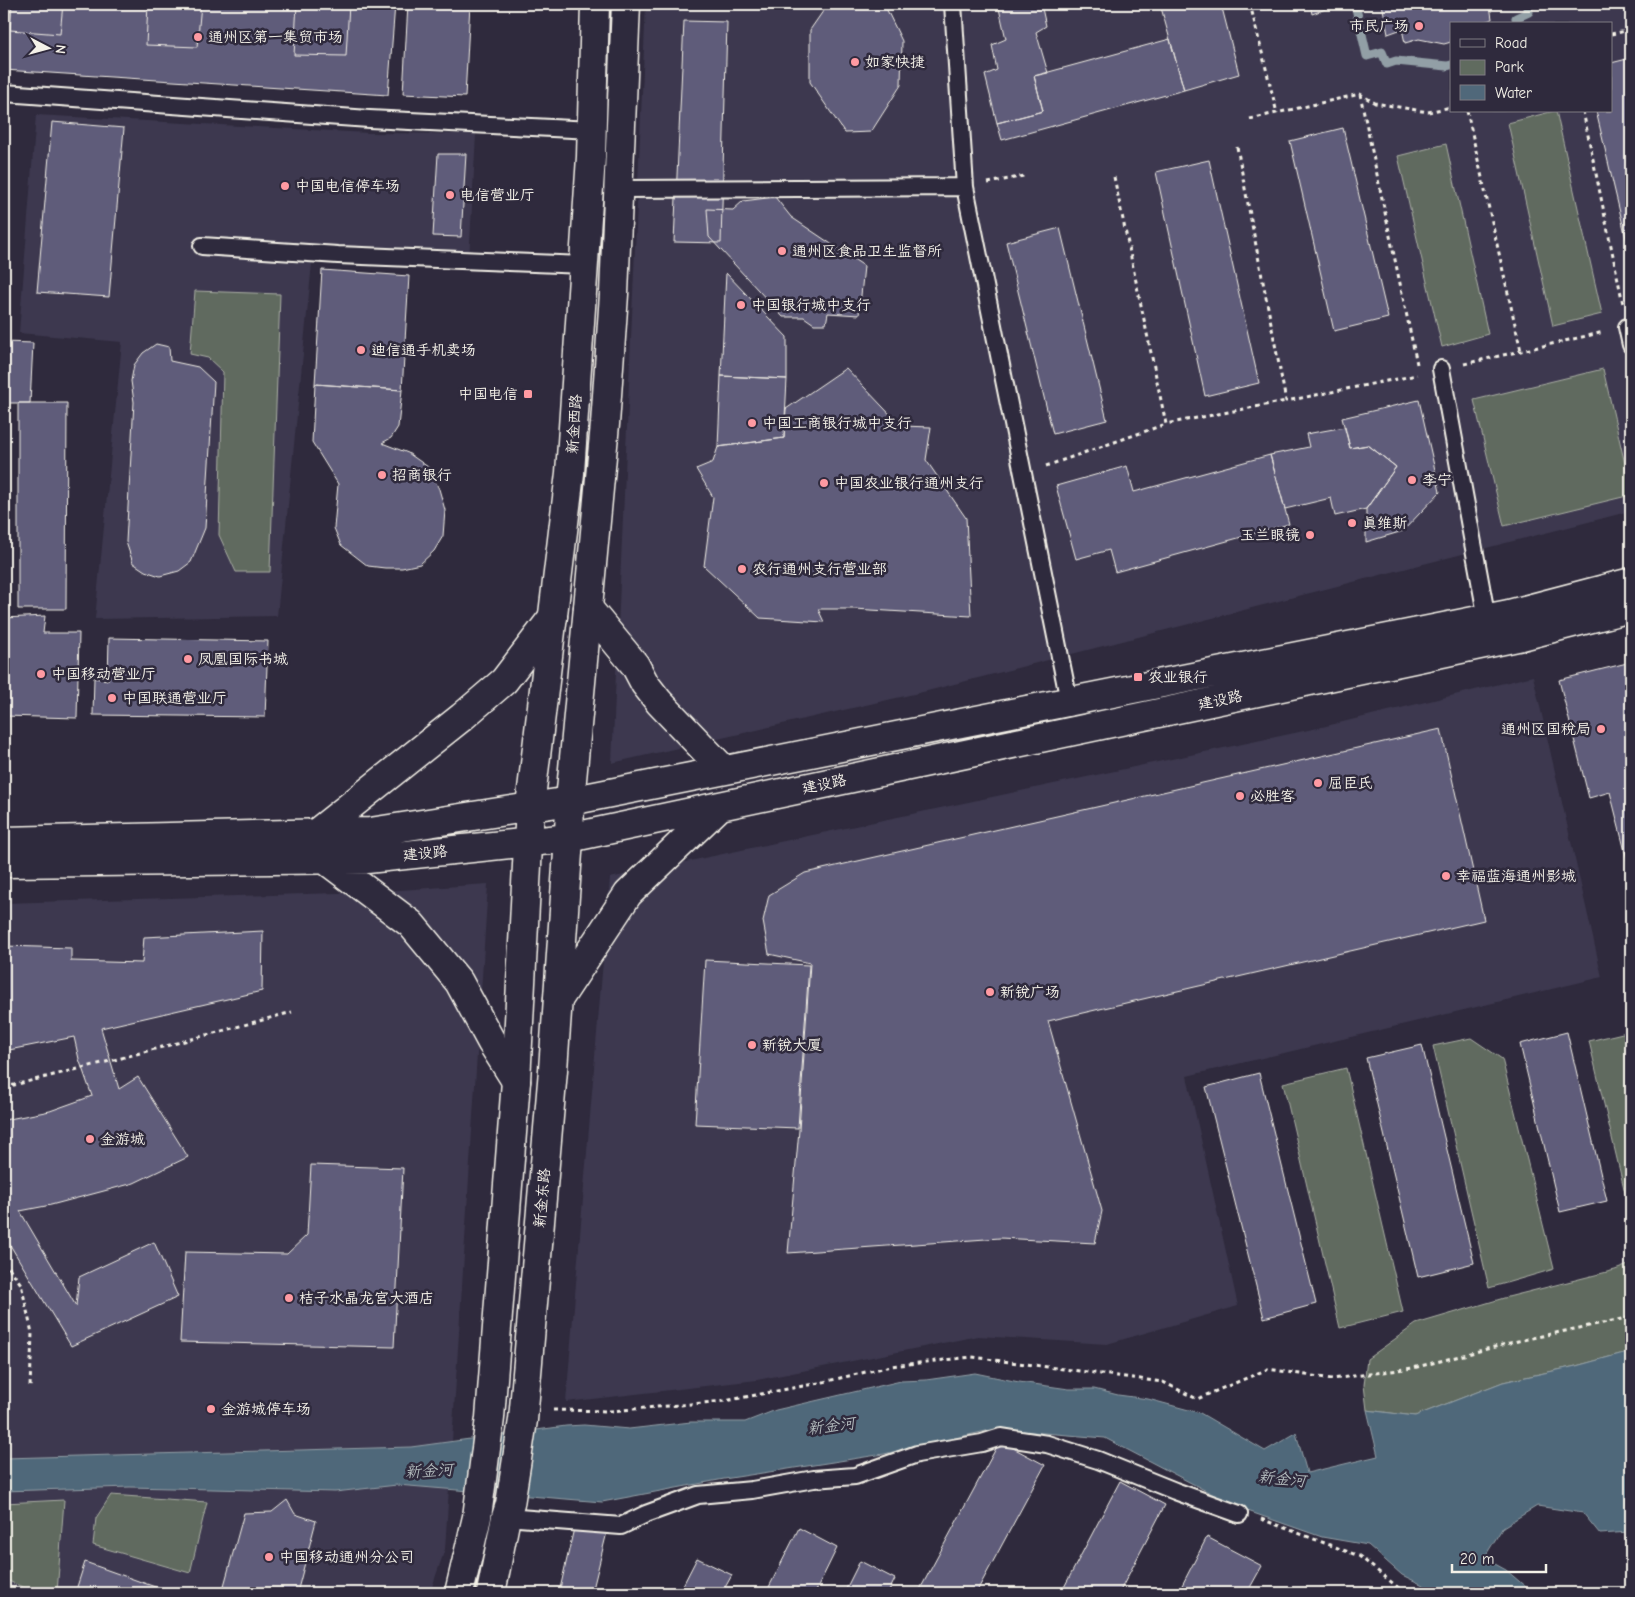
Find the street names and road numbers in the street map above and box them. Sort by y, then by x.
street label: 新金西路 [563,393,585,455]
street label: 建设路 [1196,687,1244,713]
street label: 建设路 [800,771,848,797]
street label: 建设路 [402,842,448,864]
street label: 新金东路 [530,1167,554,1229]

